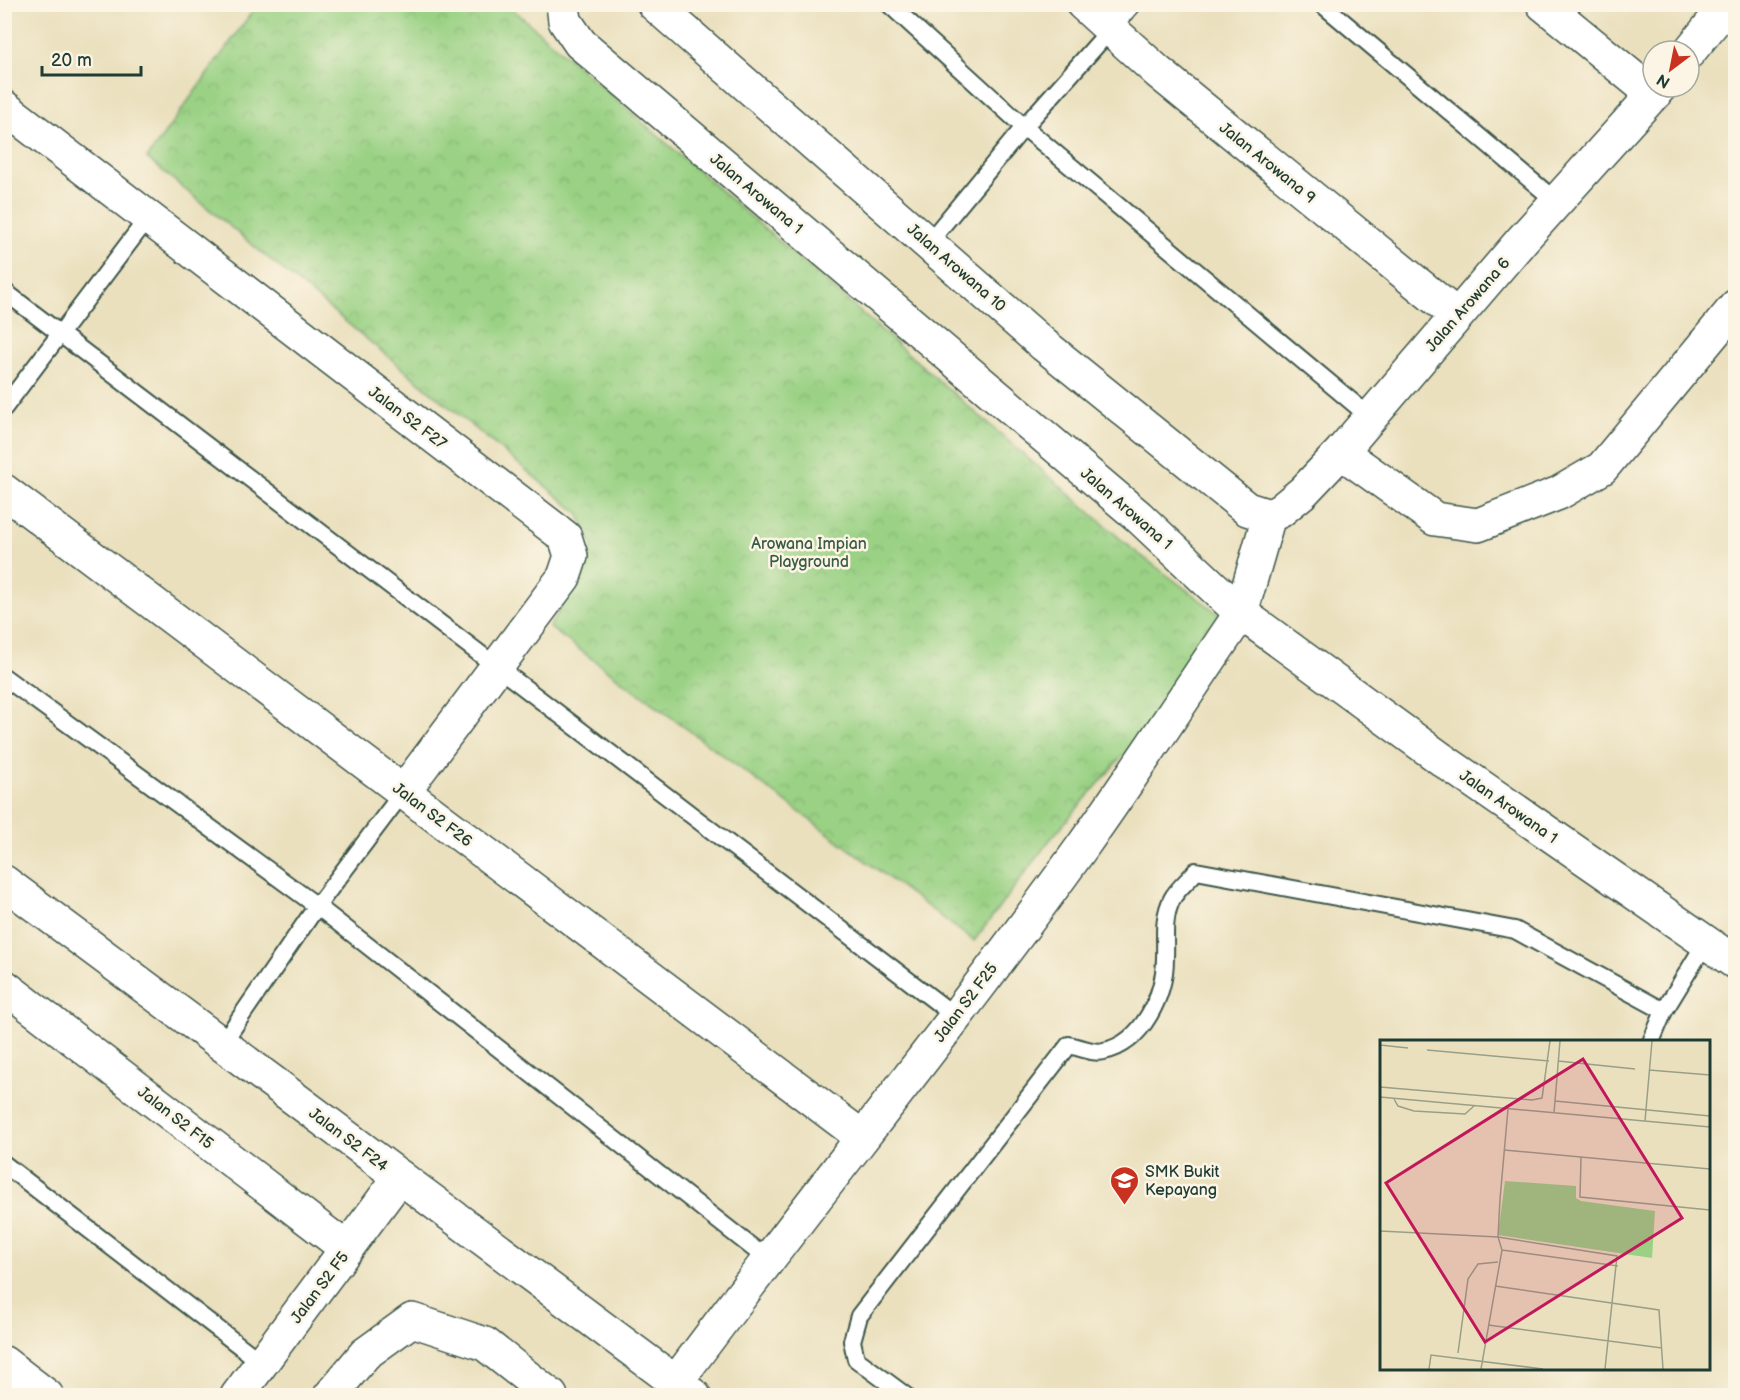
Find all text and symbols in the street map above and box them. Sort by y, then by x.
scale bar [42,39,141,77]
north arrow [1641,39,1701,99]
text: 20 m [51,50,92,71]
text: N [1654,69,1674,92]
street label: Jalan Arowana 9 [1215,118,1319,208]
street label: Jalan Arowana 1 [706,150,806,239]
street label: Jalan Arowana 10 [903,220,1009,316]
street label: Jalan Arowana 6 [1422,254,1514,356]
street label: Jalan S2 F27 [364,383,450,454]
street label: Jalan Arowana 1 [1076,464,1176,554]
park label: Arowana Impian Playground [751,535,867,572]
street label: Jalan Arowana 1 [1455,766,1561,848]
street label: Jalan S2 F26 [389,779,476,851]
street label: Jalan S2 F25 [930,960,1002,1046]
inset map [1380,1040,1710,1370]
street label: Jalan S2 F15 [133,1083,217,1154]
street label: Jalan S2 F24 [305,1104,392,1176]
place label: SMK Bukit Kepayang [1145,1163,1220,1200]
school or university icon: SMK Bukit Kepayang [1108,1164,1140,1206]
street label: Jalan S2 F5 [287,1248,353,1327]

